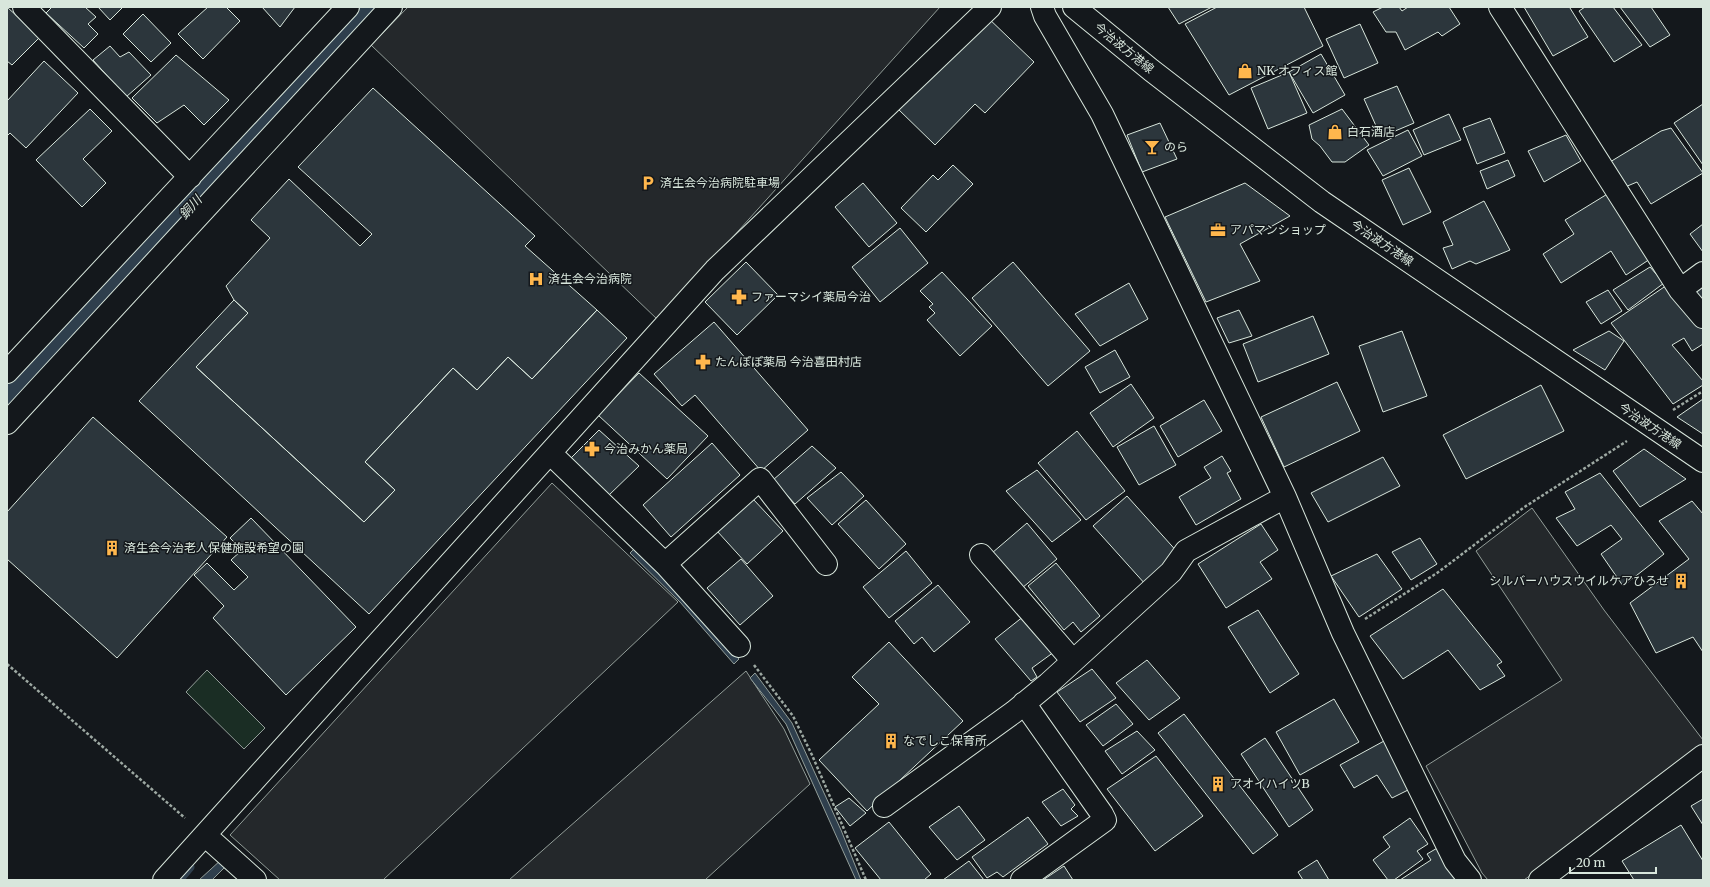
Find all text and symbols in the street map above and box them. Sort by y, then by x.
street label: 今治波方港線 [1092,19,1157,76]
shop icon: NK オフィス館 [1236,62,1254,80]
place label: NK オフィス館 [1257,63,1338,78]
shop icon: 白石酒店 [1326,123,1344,141]
place label: 白石酒店 [1347,124,1395,139]
bar icon: のら [1143,138,1161,156]
place label: のら [1164,139,1188,154]
parking icon: 済生会今治病院駐車場 [639,174,657,192]
place label: 済生会今治病院駐車場 [660,175,780,190]
water label: 銅川 [175,191,207,223]
street label: 今治波方港線 [1348,216,1416,269]
office icon: アパマンショップ [1209,221,1227,239]
place label: アパマンショップ [1230,222,1326,237]
hospital icon: 済生会今治病院 [527,270,545,288]
place label: 済生会今治病院 [548,271,632,286]
pharmacy icon: ファーマシイ薬局今治 [730,288,748,306]
place label: ファーマシイ薬局今治 [751,289,871,304]
pharmacy icon: たんぽぽ薬局 今治喜田村店 [694,353,712,371]
place label: たんぽぽ薬局 今治喜田村店 [715,354,862,369]
street label: 今治波方港線 [1616,399,1684,452]
pharmacy icon: 今治みかん薬局 [583,440,601,458]
place label: 今治みかん薬局 [604,441,688,456]
building icon: 済生会今治老人保健施設希望の園 [103,539,121,557]
place label: 済生会今治老人保健施設希望の園 [124,540,304,555]
building icon: シルバーハウスウイルケアひろせ [1672,572,1690,590]
place label: シルバーハウスウイルケアひろせ [1489,573,1669,588]
building icon: なでしこ保育所 [882,732,900,750]
place label: なでしこ保育所 [903,733,987,748]
building icon: アオイハイツB [1209,775,1227,793]
place label: アオイハイツB [1230,776,1310,791]
scale bar [1570,849,1656,875]
text: 20 m [1576,855,1605,870]

